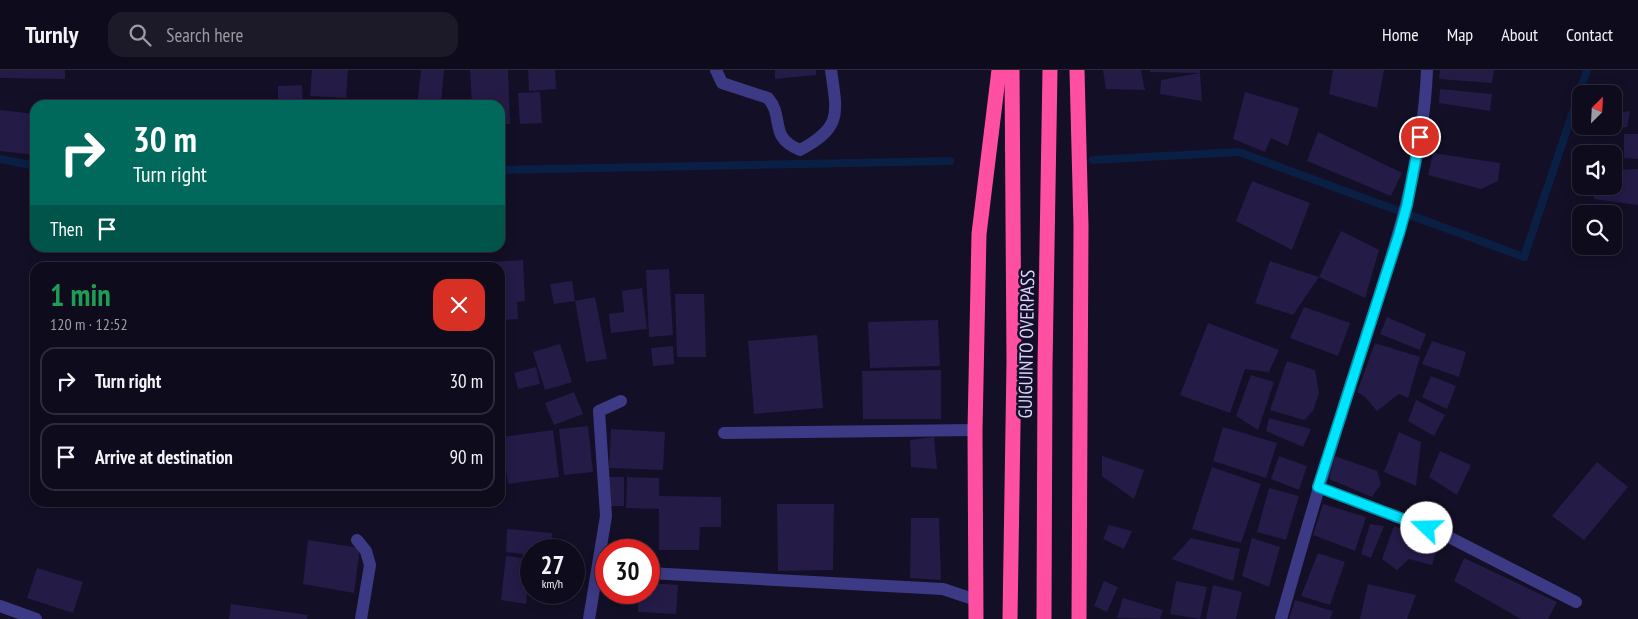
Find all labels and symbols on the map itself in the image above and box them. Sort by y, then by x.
north arrow [1572,85,1622,135]
pin [1399,116,1441,158]
street label: GUIGUINTO OVERPASS [1013,269,1039,419]
position arrow [1400,501,1452,553]
speed limit sign: 30 [595,539,660,604]

